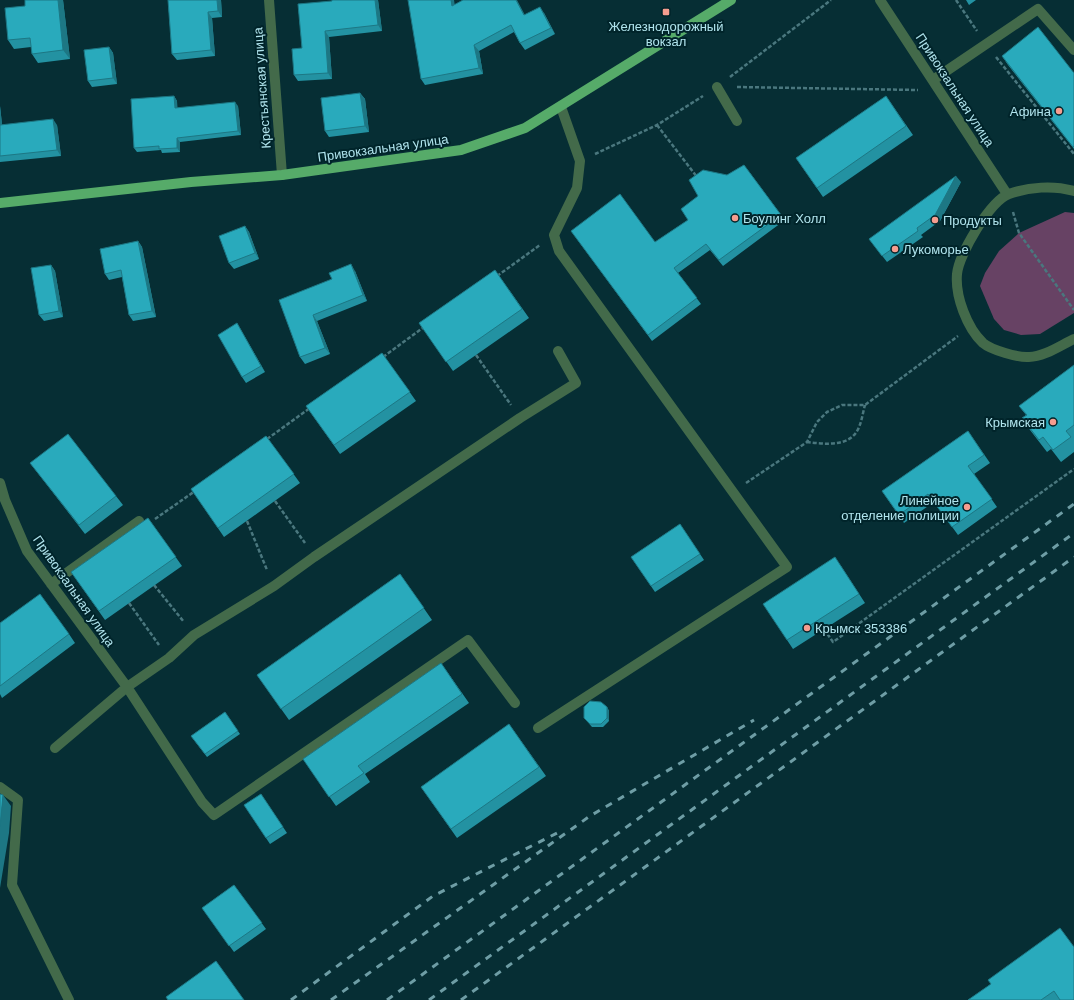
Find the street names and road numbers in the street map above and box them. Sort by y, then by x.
street label: Крестьянская улица [250,26,274,149]
street label: Привокзальная улица [913,31,998,150]
street label: Привокзальная улица [317,131,450,165]
street label: Привокзальная улица [30,533,118,650]

